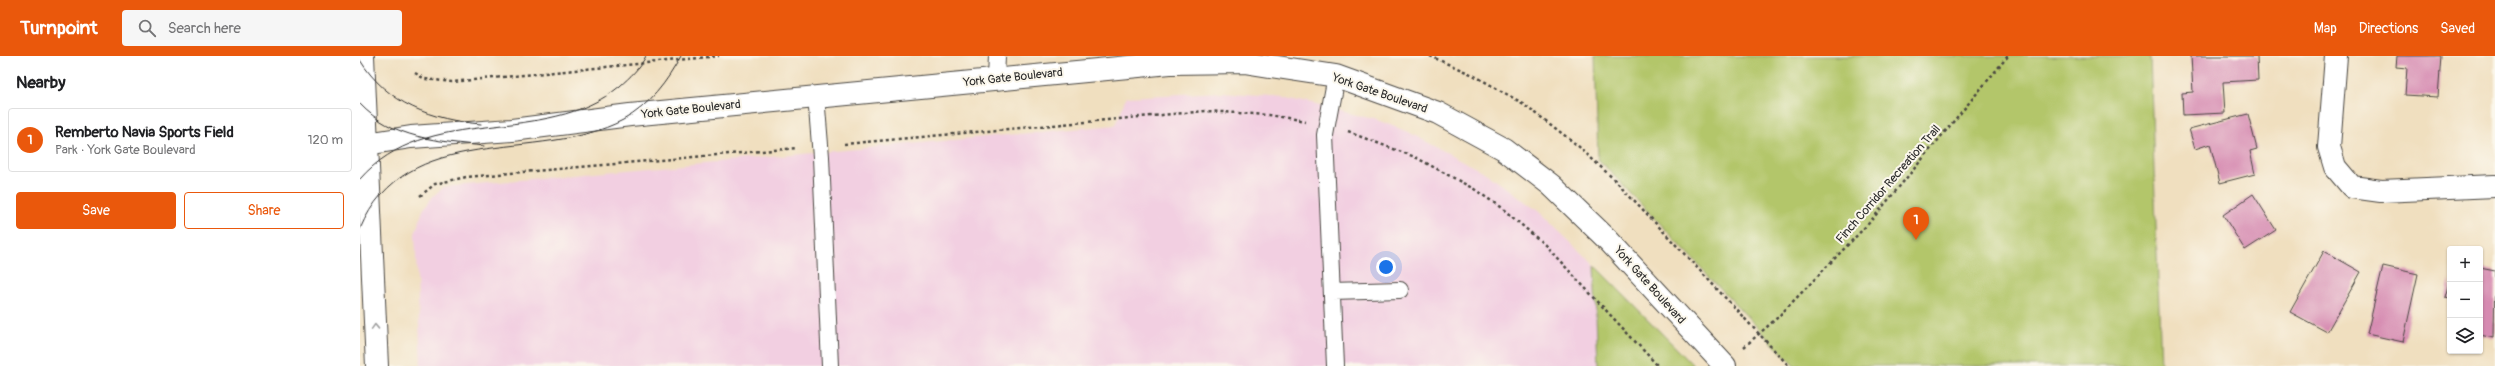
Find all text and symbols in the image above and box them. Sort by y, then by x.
search box [122,10,402,46]
text: Turnpoint [20,16,98,40]
icon: search [136,17,158,39]
text: Search here [168,19,241,38]
text: Map [2314,20,2337,37]
text: Directions [2359,20,2418,37]
text: Saved [2440,20,2475,37]
street label: York Gate Boulevard [962,65,1064,90]
street label: York Gate Boulevard [1329,70,1430,117]
text: Nearby [16,72,65,93]
street label: York Gate Boulevard [640,97,742,122]
street label: Finch Corridor Recreation Trail [1833,122,1944,247]
text: Remberto Navia Sports Field [55,123,234,142]
text: 1 [27,132,33,148]
text: 120 m [307,132,343,148]
text: Park · York Gate Boulevard [55,142,196,158]
button: Save [16,192,176,229]
button: Share [184,192,344,229]
pin: 1 [1903,207,1929,240]
street label: York Gate Boulevard [1610,243,1689,327]
map controls [2447,246,2483,354]
button: + [2447,246,2483,282]
your location [1376,257,1396,277]
button: − [2447,282,2483,318]
button: layers [2447,318,2483,354]
one-way arrow [371,324,380,330]

